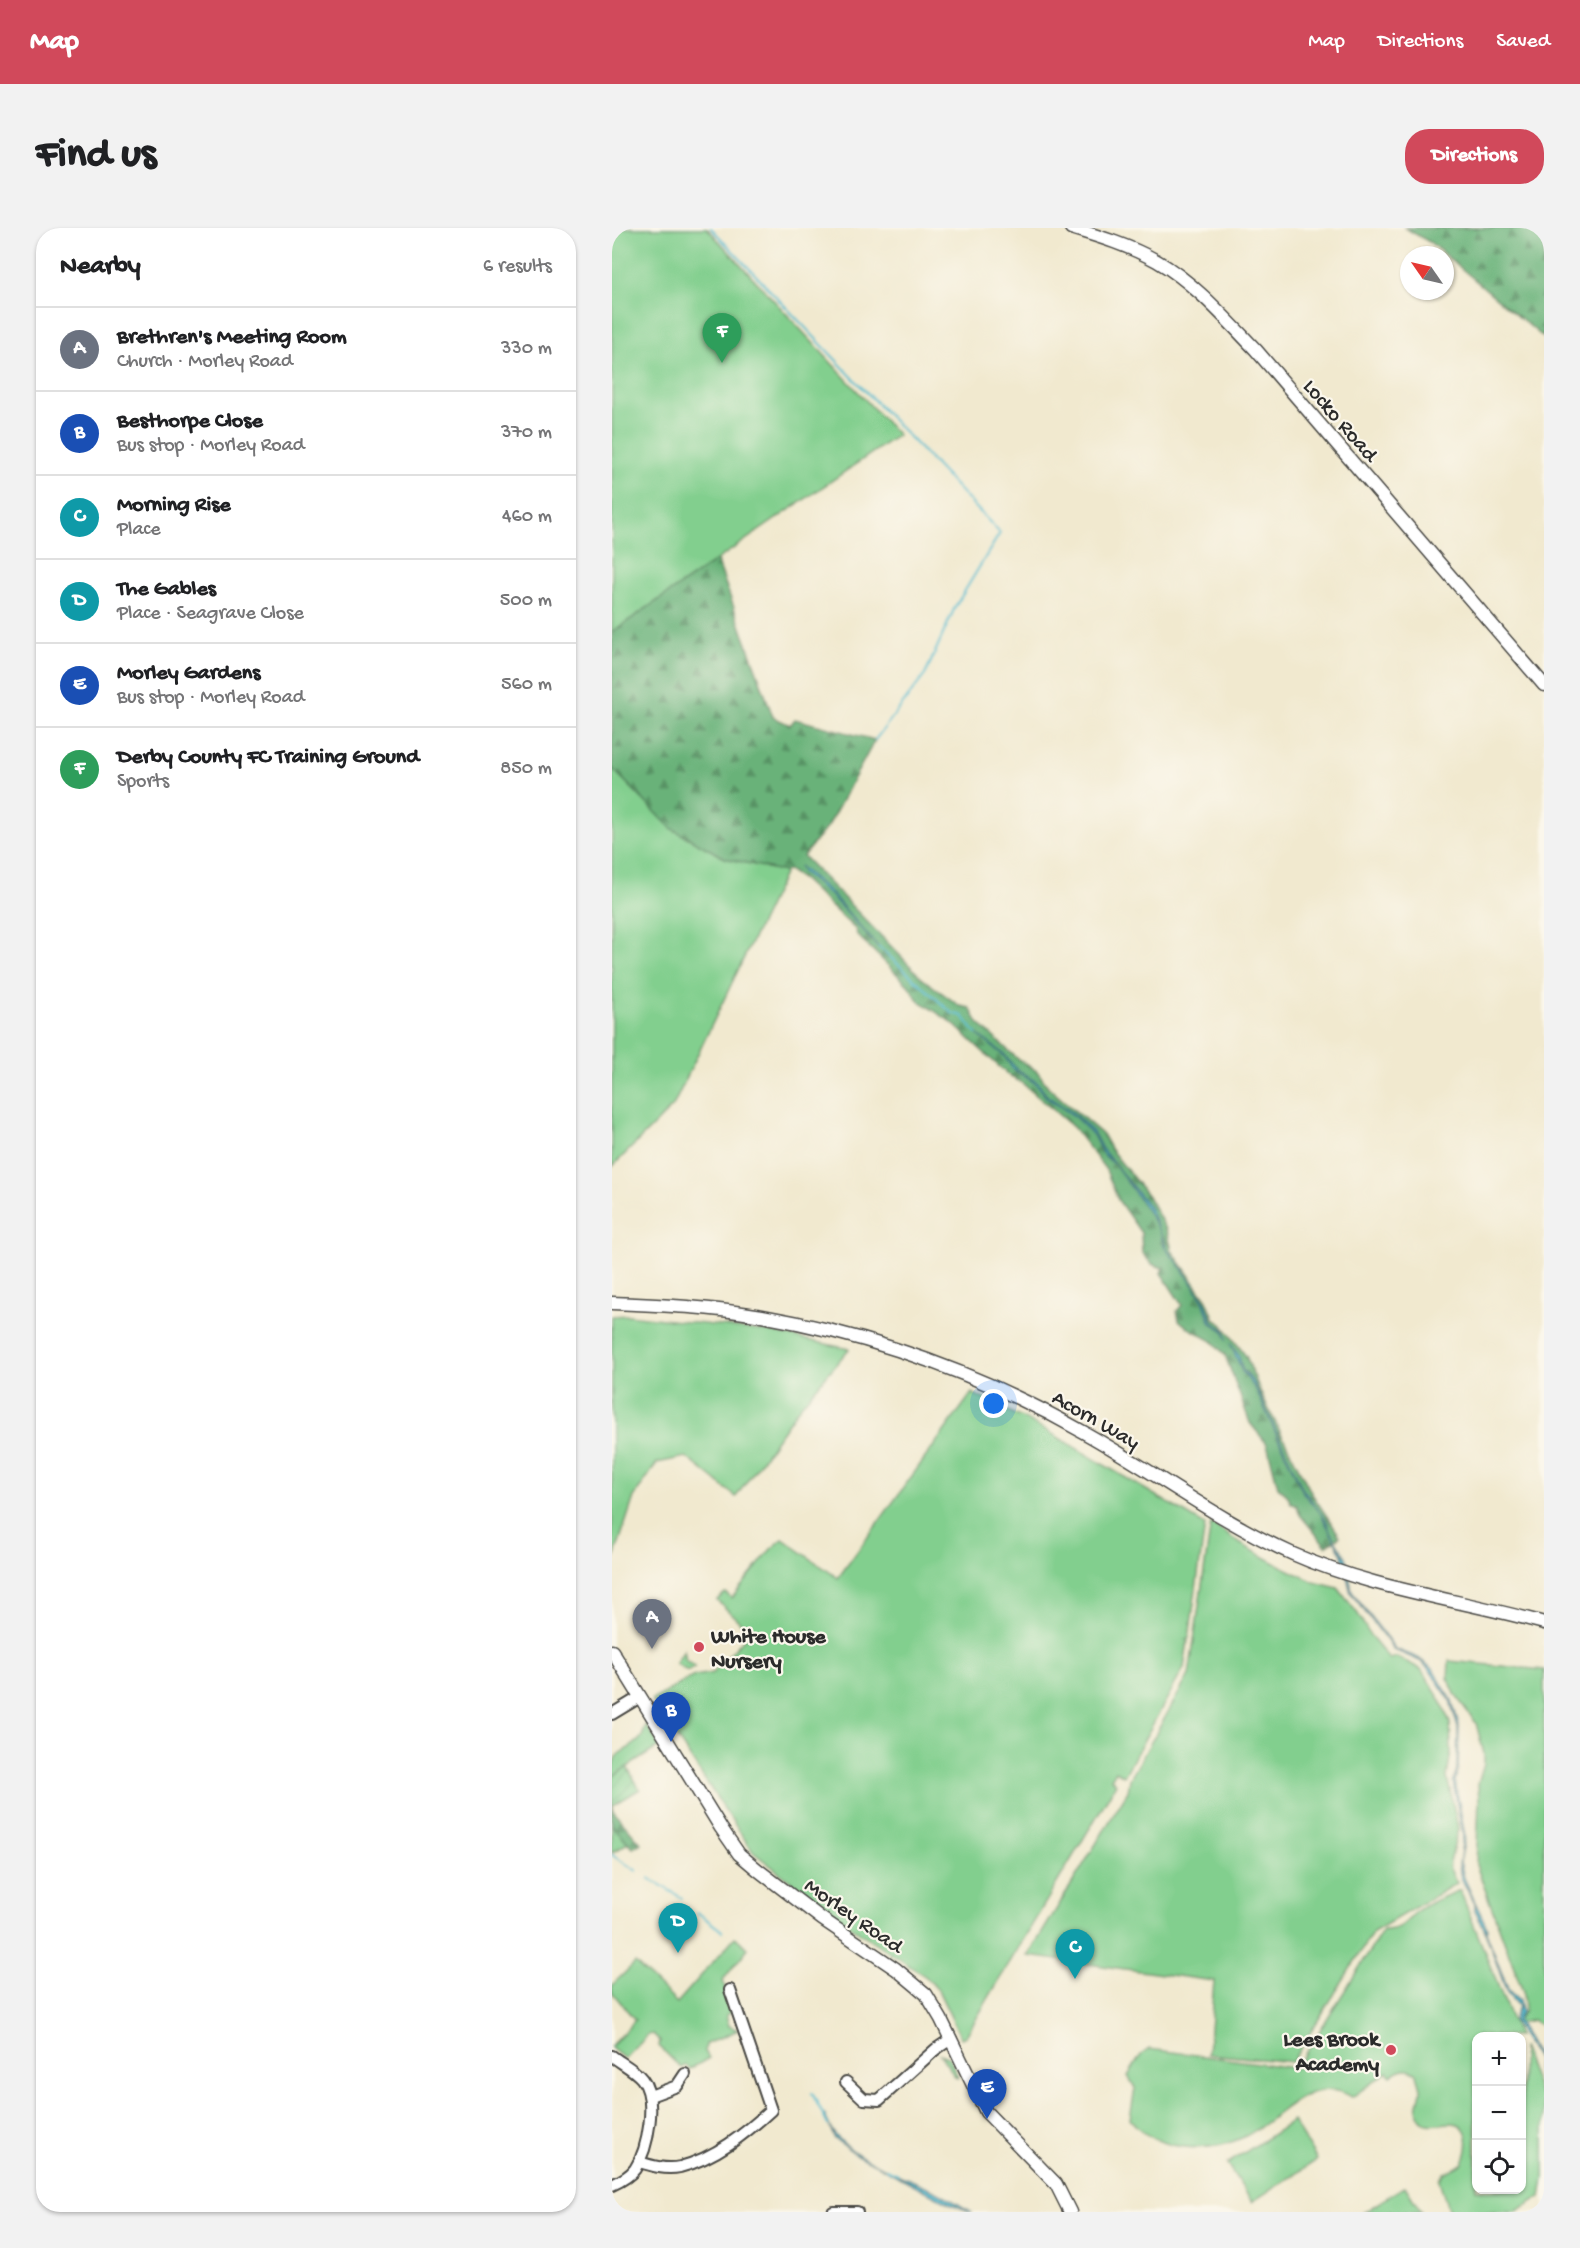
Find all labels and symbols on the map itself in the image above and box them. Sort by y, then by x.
north arrow [1400,246,1454,300]
pin: F [702,314,742,363]
street label: Locko Road [1296,375,1383,470]
street label: Acorn Way [1046,1386,1144,1457]
your location [979,1389,1008,1418]
pin: A [632,1600,672,1649]
place label: White House Nursery [710,1625,826,1676]
marker: White House Nursery [692,1640,706,1654]
pin: B [652,1692,690,1742]
street label: Morley Road [798,1874,909,1962]
pin: D [658,1904,698,1953]
pin: C [1056,1930,1094,1979]
place label: Lees Brook Academy [1283,2028,1381,2079]
marker: Lees Brook Academy [1384,2043,1398,2057]
pin: E [968,2070,1006,2119]

